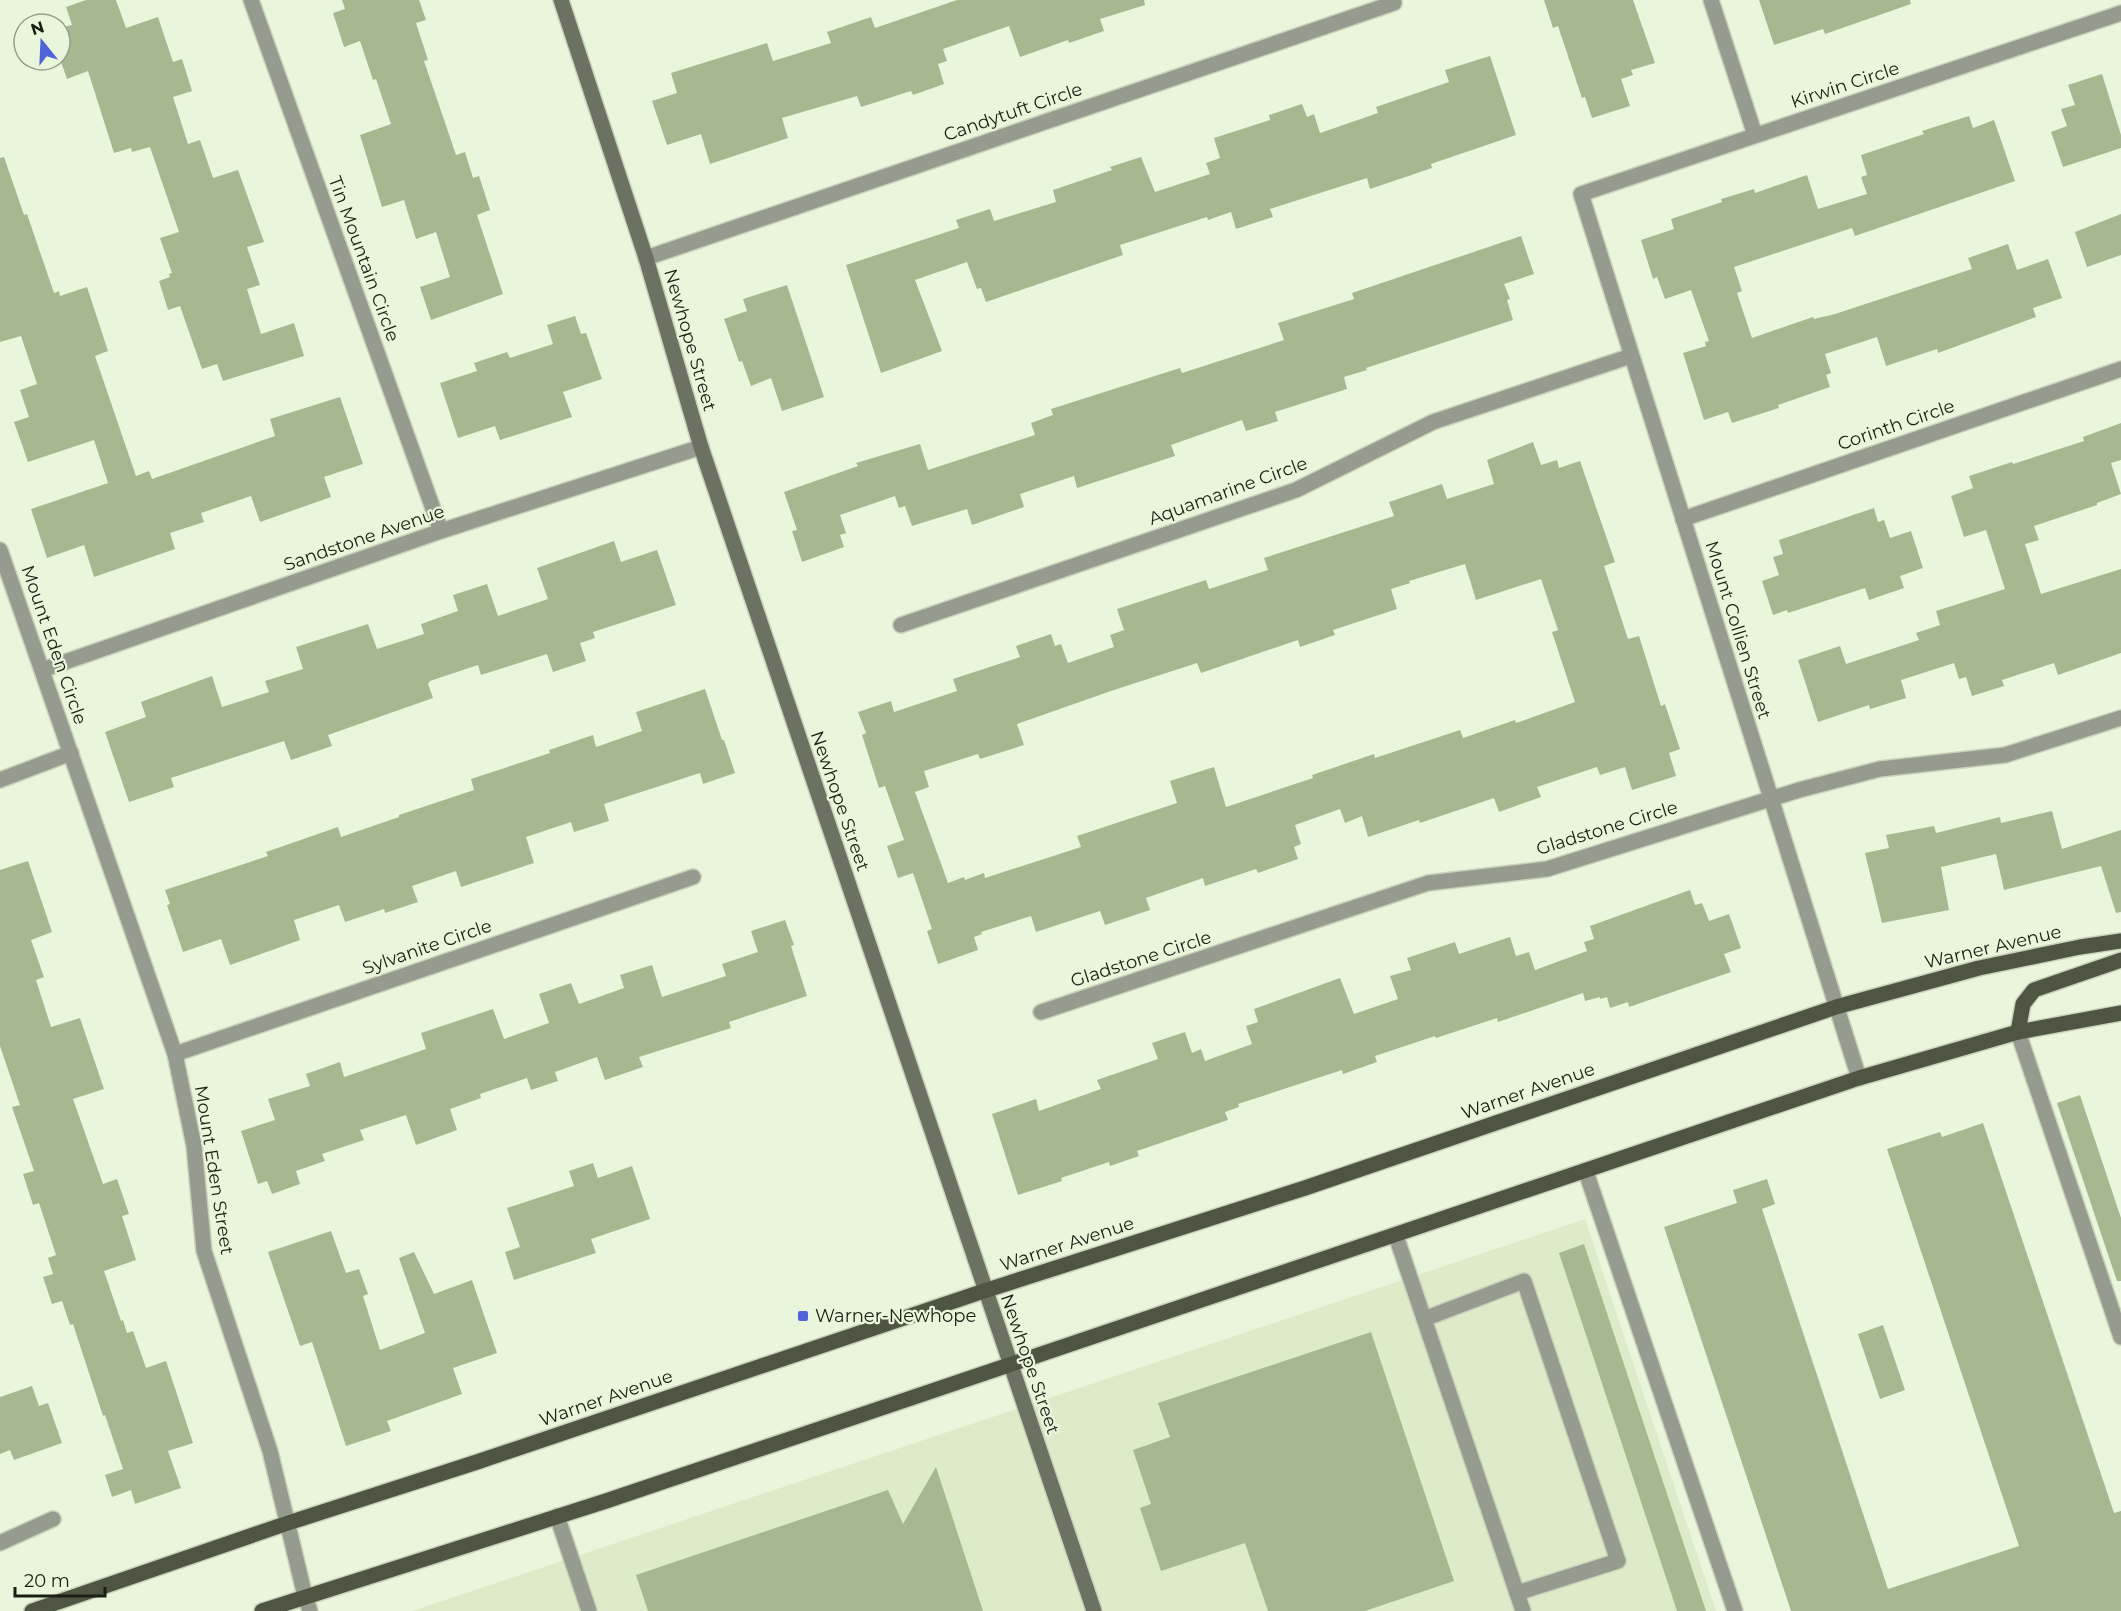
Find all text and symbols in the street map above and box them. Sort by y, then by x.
north arrow [12,12,72,72]
text: N [28,17,47,39]
street label: Kirwin Circle [1788,57,1902,113]
street label: Candytuft Circle [941,78,1085,146]
street label: Tin Mountain Circle [324,173,404,345]
street label: Newhope Street [659,266,721,414]
street label: Corinth Circle [1835,395,1957,455]
street label: Aquamarine Circle [1146,452,1311,530]
street label: Sandstone Avenue [281,500,447,576]
street label: Mount Collien Street [1700,538,1776,722]
street label: Mount Eden Circle [16,562,92,728]
street label: Newhope Street [806,728,874,874]
street label: Gladstone Circle [1534,796,1680,860]
street label: Sylvanite Circle [359,915,495,979]
street label: Warner Avenue [1923,921,2064,973]
street label: Gladstone Circle [1068,926,1214,992]
street label: Warner Avenue [1458,1058,1598,1124]
street label: Mount Eden Street [190,1084,238,1256]
street label: Warner Avenue [997,1212,1137,1276]
street label: Newhope Street [996,1291,1064,1437]
place label: Warner-Newhope [815,1305,976,1327]
marker: Warner-Newhope [796,1309,810,1323]
street label: Warner Avenue [536,1365,676,1431]
scale bar [15,1560,105,1598]
text: 20 m [24,1570,70,1592]

